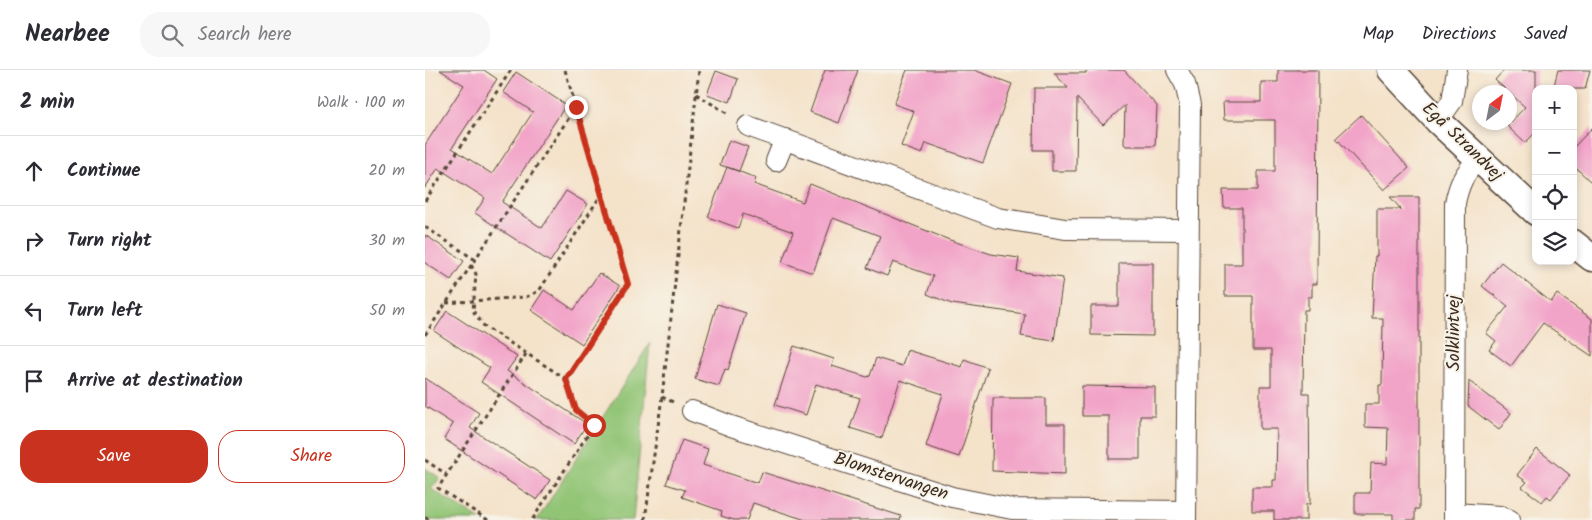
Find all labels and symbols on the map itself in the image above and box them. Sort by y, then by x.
north arrow [1472,85,1517,130]
street label: Egå Strandvej [1414,95,1511,190]
route end [565,96,588,119]
street label: Solklintvej [1440,294,1469,371]
route start [583,414,606,437]
street label: Blomstervangen [830,445,952,509]

